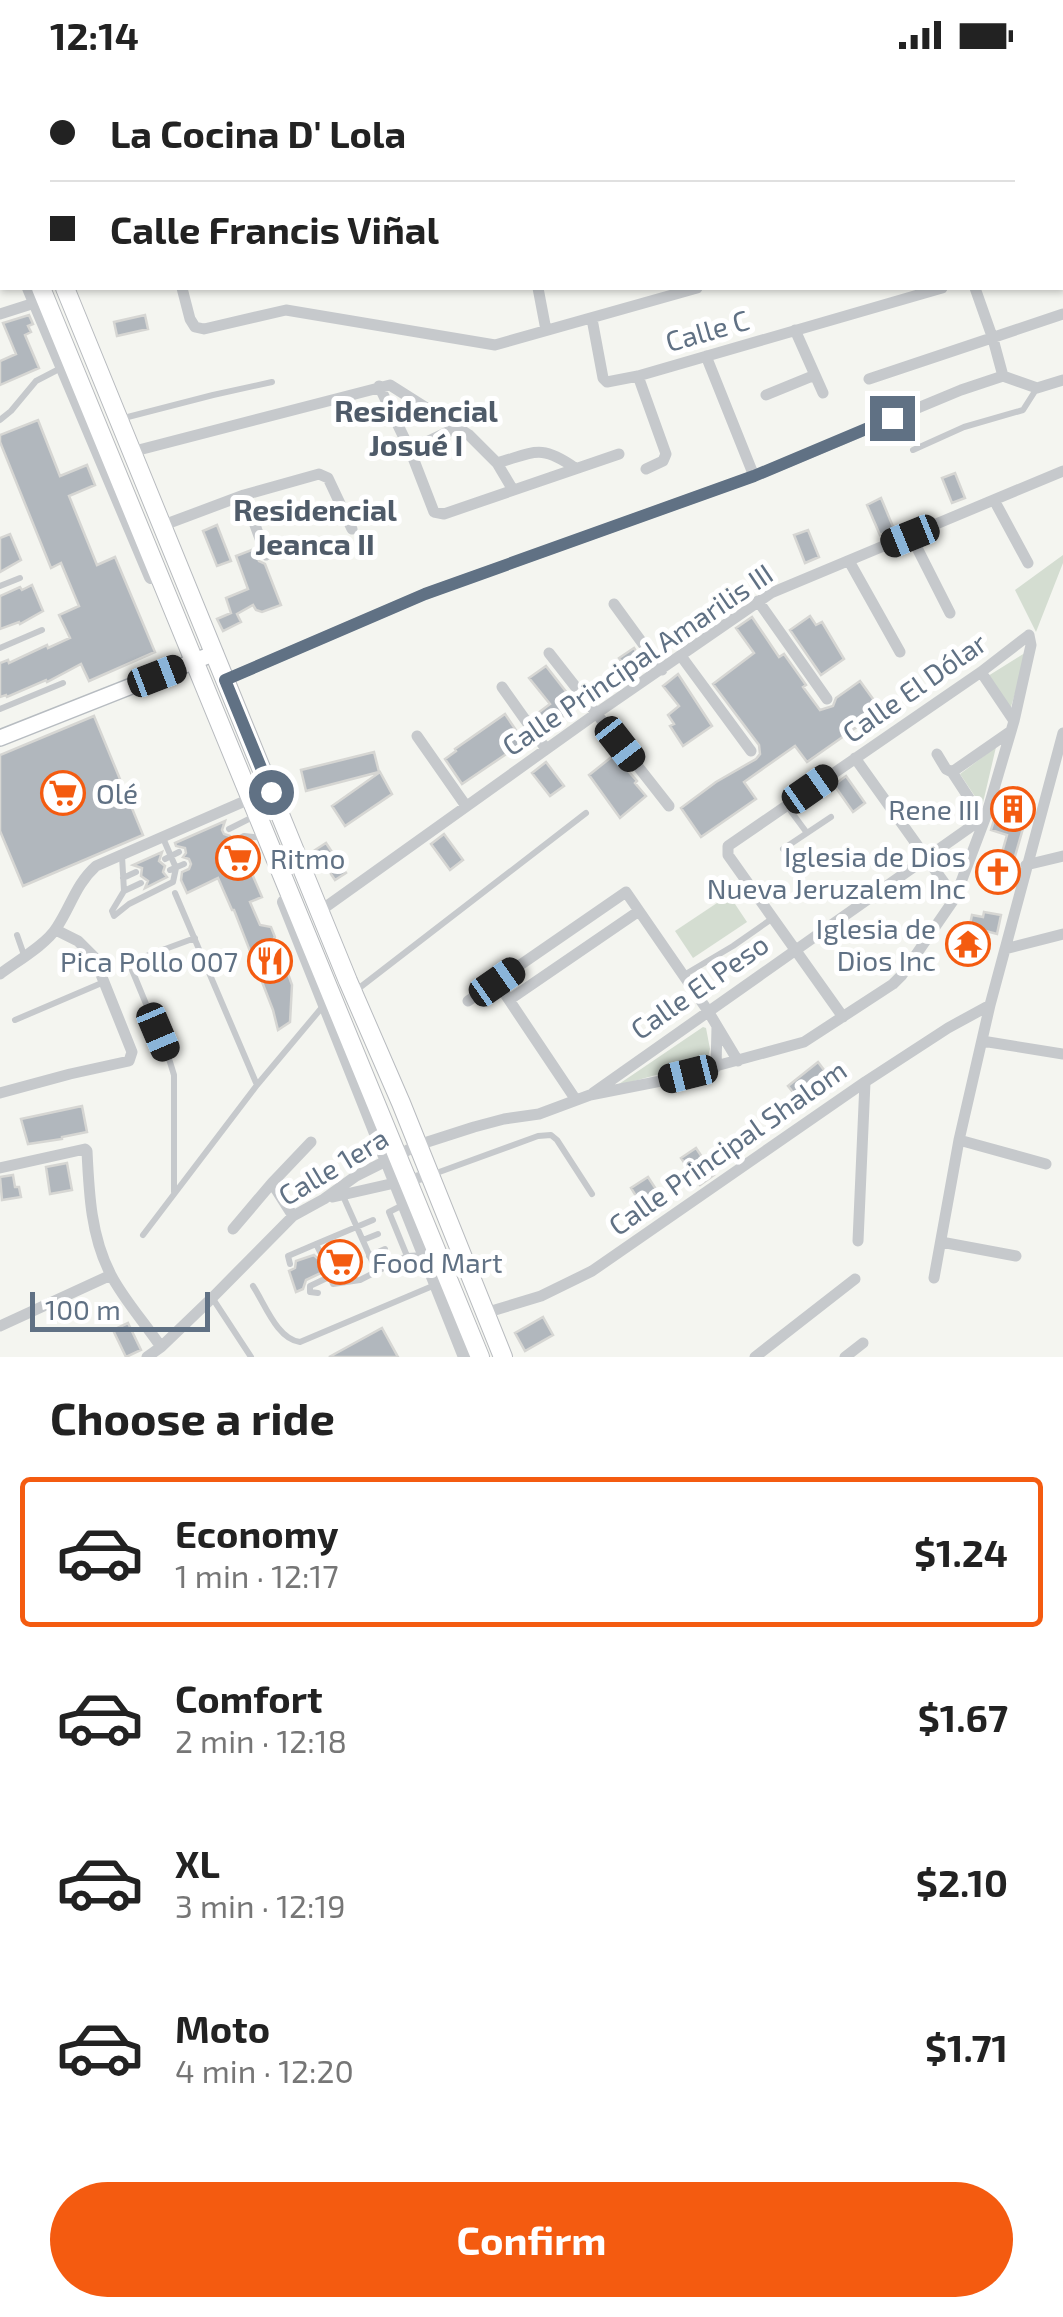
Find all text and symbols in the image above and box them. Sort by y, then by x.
text: 12:14 [50,12,139,58]
text: La Cocina D' Lola [110,110,406,156]
text: Calle Francis Viñal [110,206,439,252]
street label: Calle C [661,302,753,358]
district label: Residencial Josué I [334,392,498,462]
route end [870,396,915,441]
district label: Residencial Jeanca II [233,491,397,561]
car [877,511,943,561]
street label: Calle Principal Amarilis III [495,556,779,762]
street label: Calle El Dólar [835,625,993,749]
car [124,651,190,701]
car [590,711,650,777]
car [777,760,843,818]
supermarket icon: Olé [40,770,86,816]
route start [249,770,294,815]
place label: Olé [96,776,138,810]
building icon: Rene III [990,786,1036,832]
place label: Rene III [888,792,980,826]
supermarket icon: Ritmo [215,835,261,881]
place label: Iglesia de Dios Nueva Jeruzalem Inc [707,839,966,905]
place label: Ritmo [270,841,345,875]
church icon: Iglesia de Dios Nueva Jeruzalem Inc [975,849,1021,895]
place label: Iglesia de Dios Inc [816,911,936,977]
temple icon: Iglesia de Dios Inc [945,921,991,967]
street label: Calle El Peso [624,926,774,1046]
restaurant icon: Pica Pollo 007 [247,938,293,984]
place label: Pica Pollo 007 [60,944,238,978]
car [464,953,530,1011]
car [132,999,184,1065]
street label: Calle Principal Shalom [602,1052,852,1242]
car [655,1052,721,1096]
street label: Calle 1era [272,1120,394,1212]
supermarket icon: Food Mart [317,1239,363,1285]
place label: Food Mart [372,1245,503,1279]
scale bar [30,1287,210,1332]
text: 100 m [45,1292,121,1326]
text: Choose a ride [50,1390,335,1444]
icon: car [55,1507,145,1597]
text: Economy [175,1510,339,1556]
text: $1.24 [914,1529,1008,1575]
text: 1 min · 12:17 [175,1556,339,1594]
icon: car [55,1672,145,1762]
text: Comfort [175,1675,323,1721]
text: $1.67 [918,1694,1008,1740]
text: 2 min · 12:18 [175,1721,347,1759]
icon: car [55,1837,145,1927]
text: XL [175,1840,220,1886]
text: $2.10 [916,1859,1008,1905]
text: 3 min · 12:19 [175,1886,346,1924]
icon: car [55,2002,145,2092]
text: Moto [175,2005,270,2051]
text: $1.71 [925,2024,1008,2070]
text: 4 min · 12:20 [175,2051,354,2089]
button: Confirm [50,2182,1013,2297]

